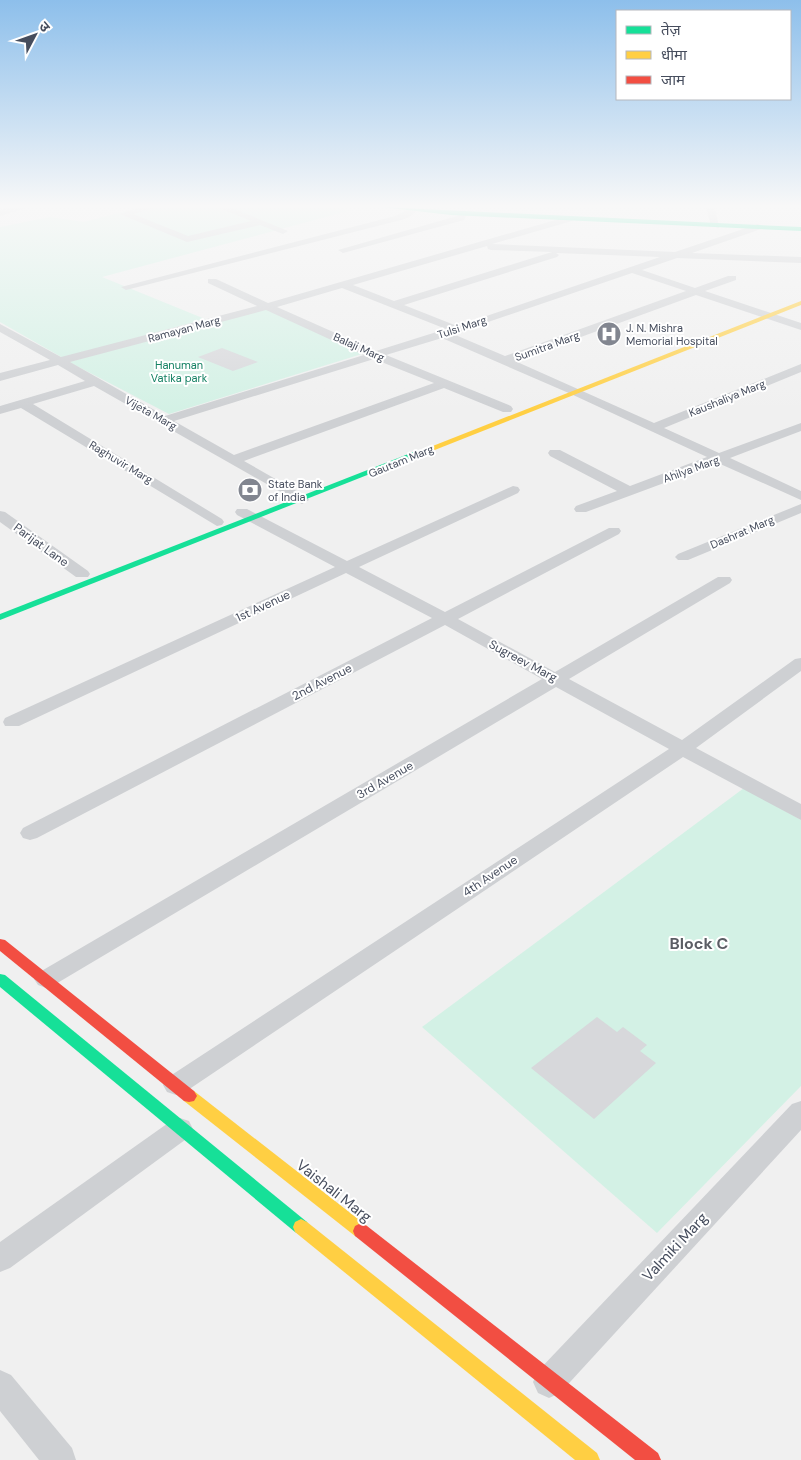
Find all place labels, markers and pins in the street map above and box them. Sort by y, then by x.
hospital icon: J. N. Mishra Memorial Hospital [596,321,622,347]
place label: J. N. Mishra Memorial Hospital [626,321,718,348]
bank icon: State Bank of India [237,477,263,503]
place label: State Bank of India [268,477,323,504]

